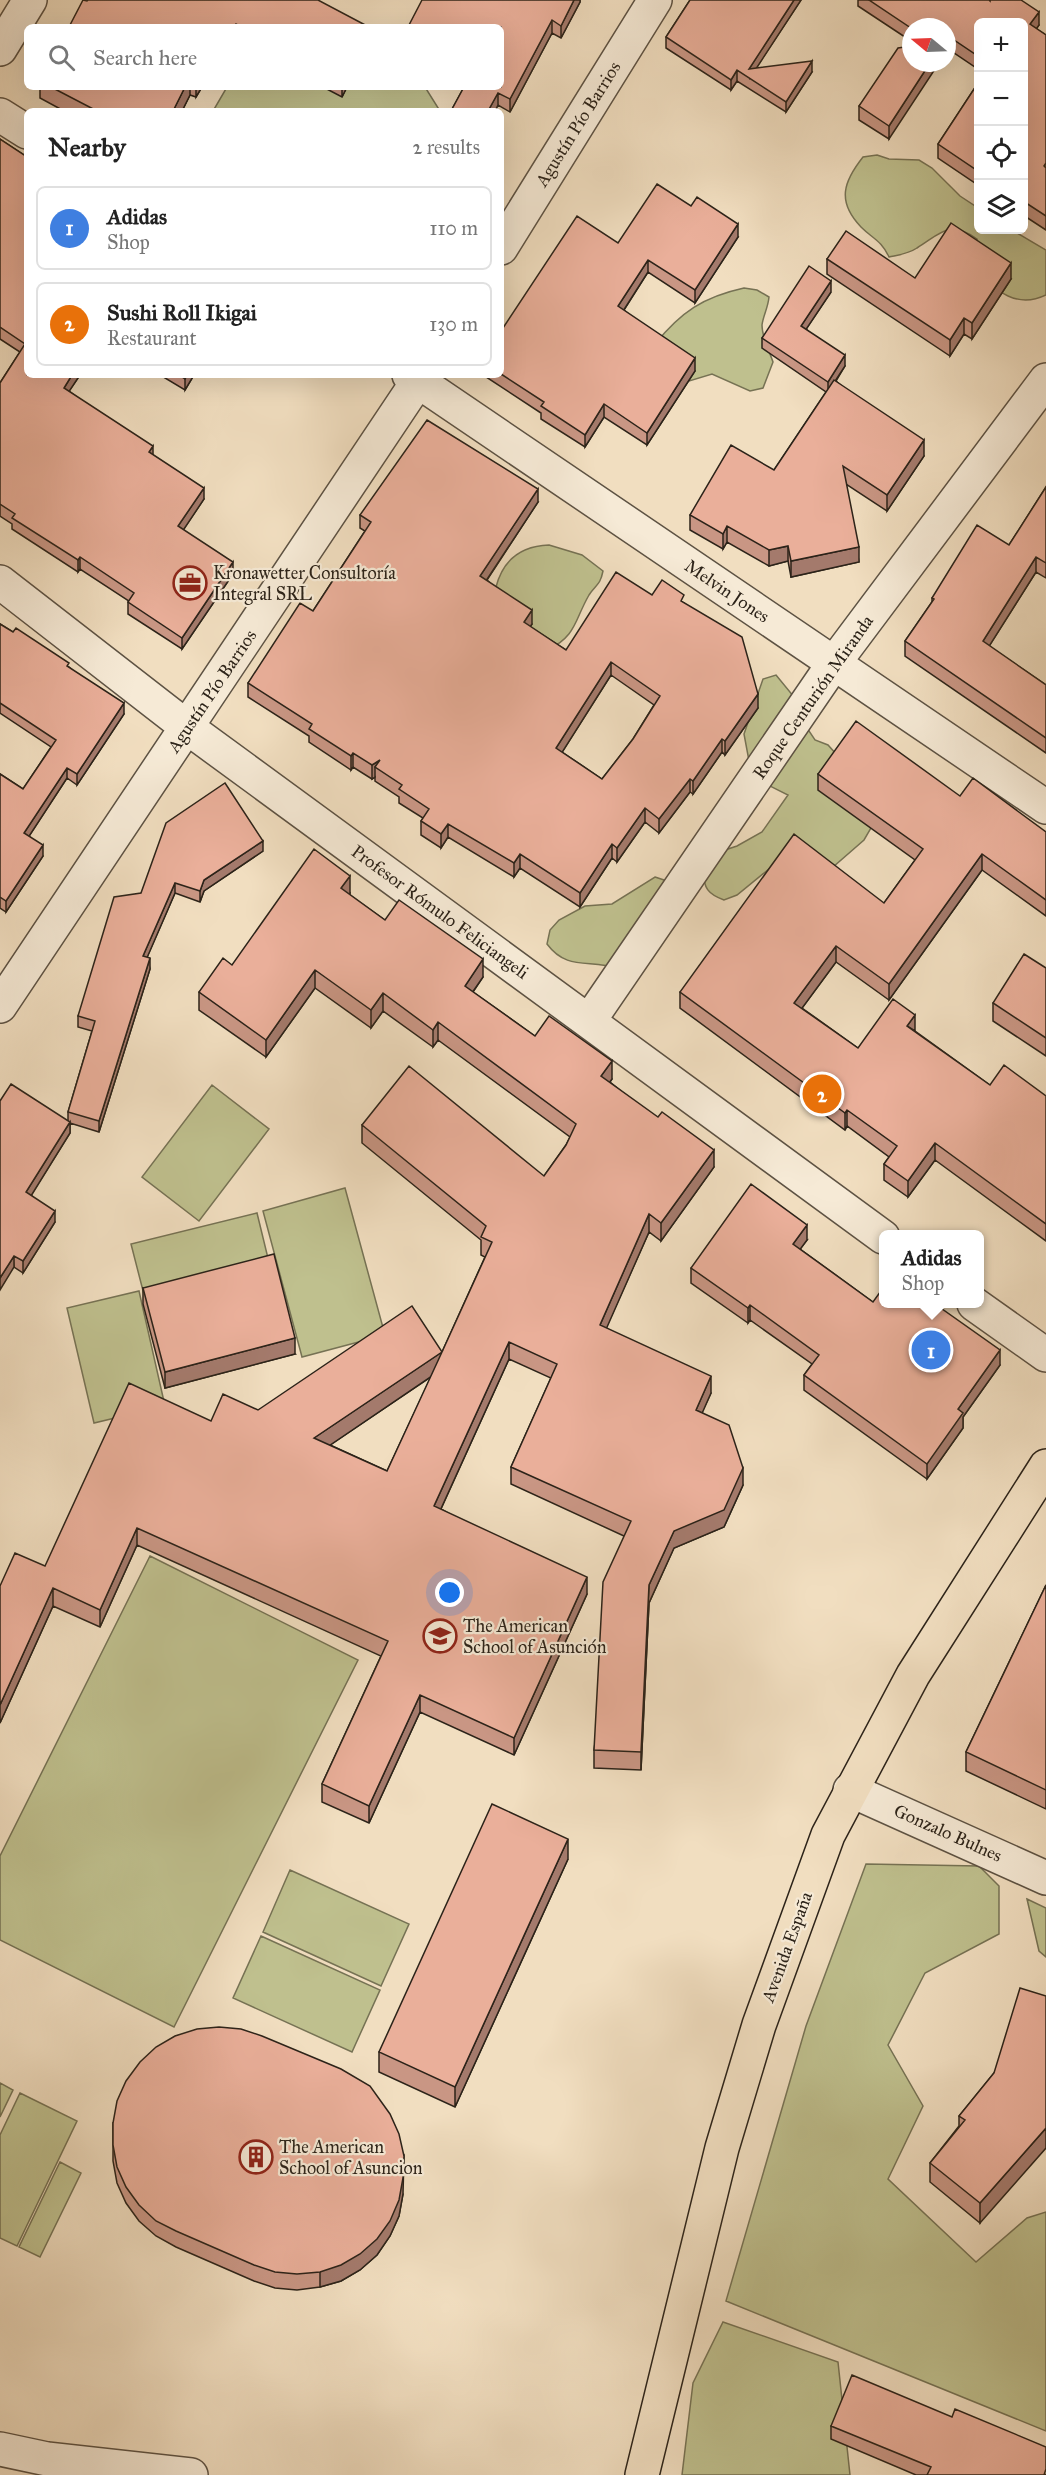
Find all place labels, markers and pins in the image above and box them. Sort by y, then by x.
place label: Kronawetter Consultoría Integral SRL [213,562,396,606]
office icon: Kronawetter Consultoría Integral SRL [172,565,208,601]
pin: 2 [802,1072,842,1116]
pin: 1 [912,1328,950,1372]
place label: The American School of Asunción [463,1615,607,1658]
school or university icon: The American School of Asunción [422,1618,458,1654]
place label: The American School of Asuncion [279,2136,423,2179]
building icon: The American School of Asuncion [238,2139,274,2175]

